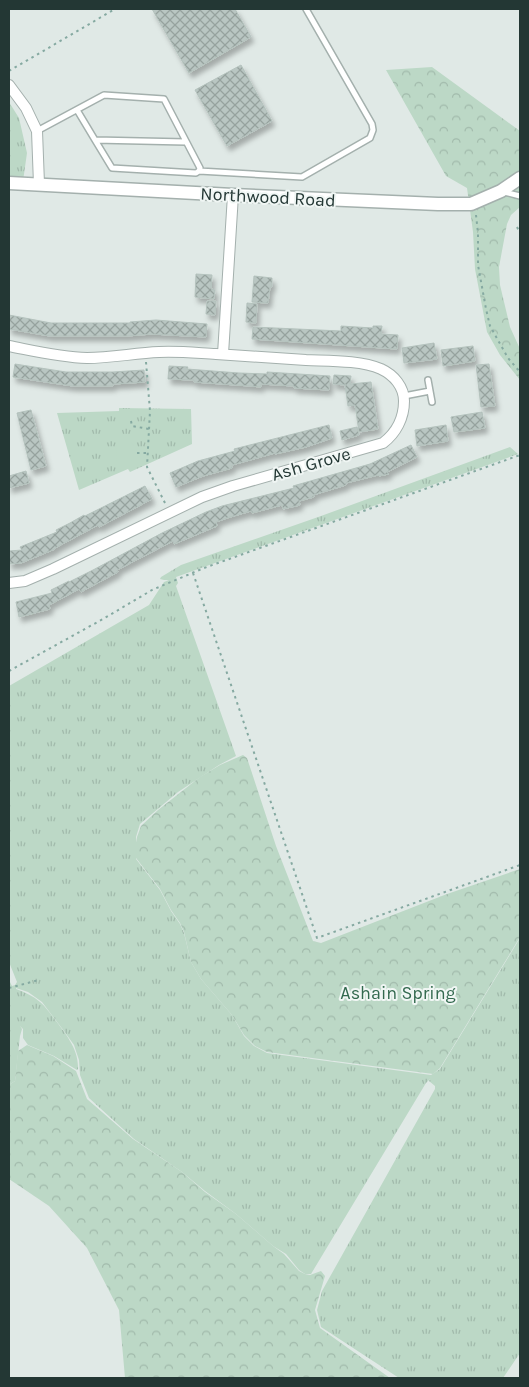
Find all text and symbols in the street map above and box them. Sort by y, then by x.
street label: Northwood Road [200,182,336,212]
street label: Ash Grove [269,442,353,486]
park label: Ashain Spring [340,982,456,1004]

